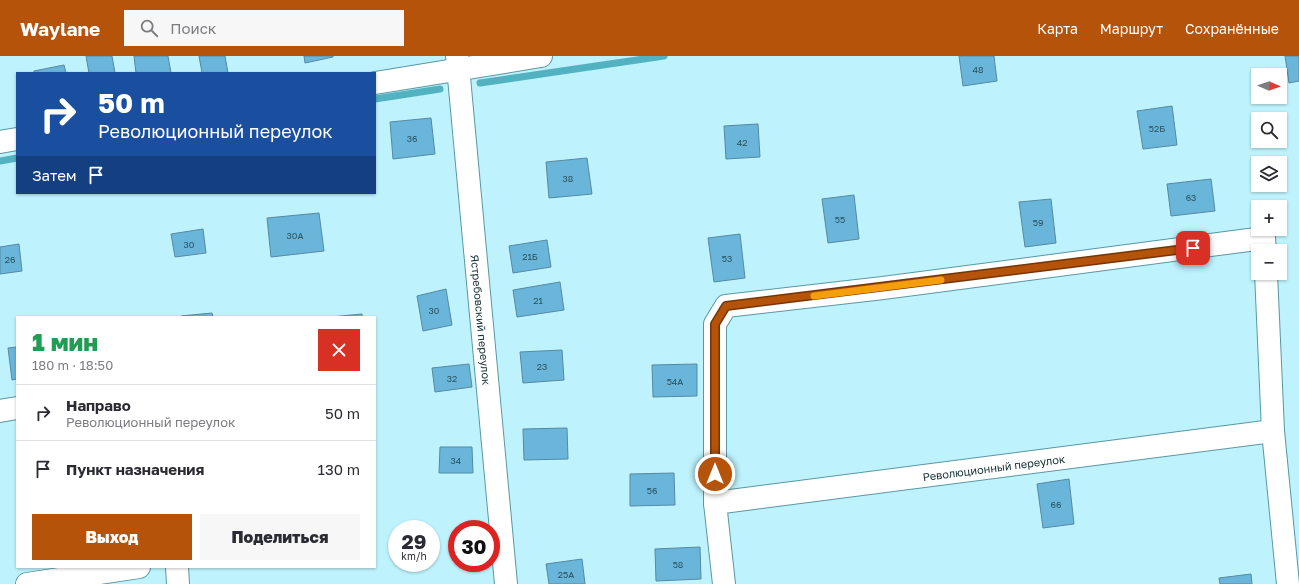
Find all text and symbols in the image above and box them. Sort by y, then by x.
search box [124,10,404,46]
text: Waylane [20,17,100,40]
icon: search [138,17,160,39]
text: Поиск [170,19,216,37]
text: Карта [1037,20,1078,37]
text: Маршрут [1100,20,1163,37]
text: Сохранённые [1185,20,1279,37]
house number: 48 [973,64,983,75]
north arrow [1251,68,1287,104]
map controls [1251,68,1287,280]
text: 50 m [98,86,165,119]
icon: right [32,88,84,140]
button: search [1251,112,1287,148]
text: Революционный переулок [98,120,333,142]
house number: 52Б [1149,123,1165,134]
house number: 36 [407,133,417,144]
house number: 42 [737,137,747,148]
button: layers [1251,156,1287,192]
icon: arrive [85,164,107,186]
text: Затем [32,166,77,184]
house number: 38 [563,173,573,184]
house number: 63 [1186,192,1196,203]
button: + [1251,200,1287,236]
house number: 55 [835,214,845,225]
house number: 59 [1033,217,1043,228]
house number: 30А [287,230,303,241]
pin [1176,231,1210,265]
icon: arrive [1182,237,1204,259]
house number: 30 [184,239,195,250]
button: − [1251,244,1287,280]
house number: 21Б [522,251,538,262]
house number: 53 [722,253,732,264]
house number: 26 [5,254,15,265]
street label: Ястребовский переулок [469,254,494,386]
house number: 21 [533,295,543,306]
house number: 30 [429,305,440,316]
text: 1 мин [32,327,98,356]
button: close [318,329,360,371]
text: 180 m · 18:50 [32,357,113,373]
house number: 23 [537,361,547,372]
house number: 32 [447,373,457,384]
house number: 54А [667,376,683,387]
text: Направо [66,396,131,414]
icon: right [32,402,54,424]
text: 50 m [325,404,360,422]
text: Революционный переулок [66,414,235,430]
street label: Революционный переулок [922,451,1066,483]
position arrow [694,453,736,495]
house number: 34 [451,455,462,466]
icon: arrive [32,458,54,480]
text: Пункт назначения [66,460,204,478]
text: 130 m [318,460,360,478]
house number: 56 [647,485,657,496]
house number: 66 [1051,499,1061,510]
button: Выход [32,514,192,560]
button: Поделиться [200,514,360,560]
speed limit sign: 30 [448,520,500,572]
text: 29 [402,529,426,553]
text: km/h [401,550,427,562]
house number: 58 [673,559,683,570]
house number: 25А [558,569,574,580]

